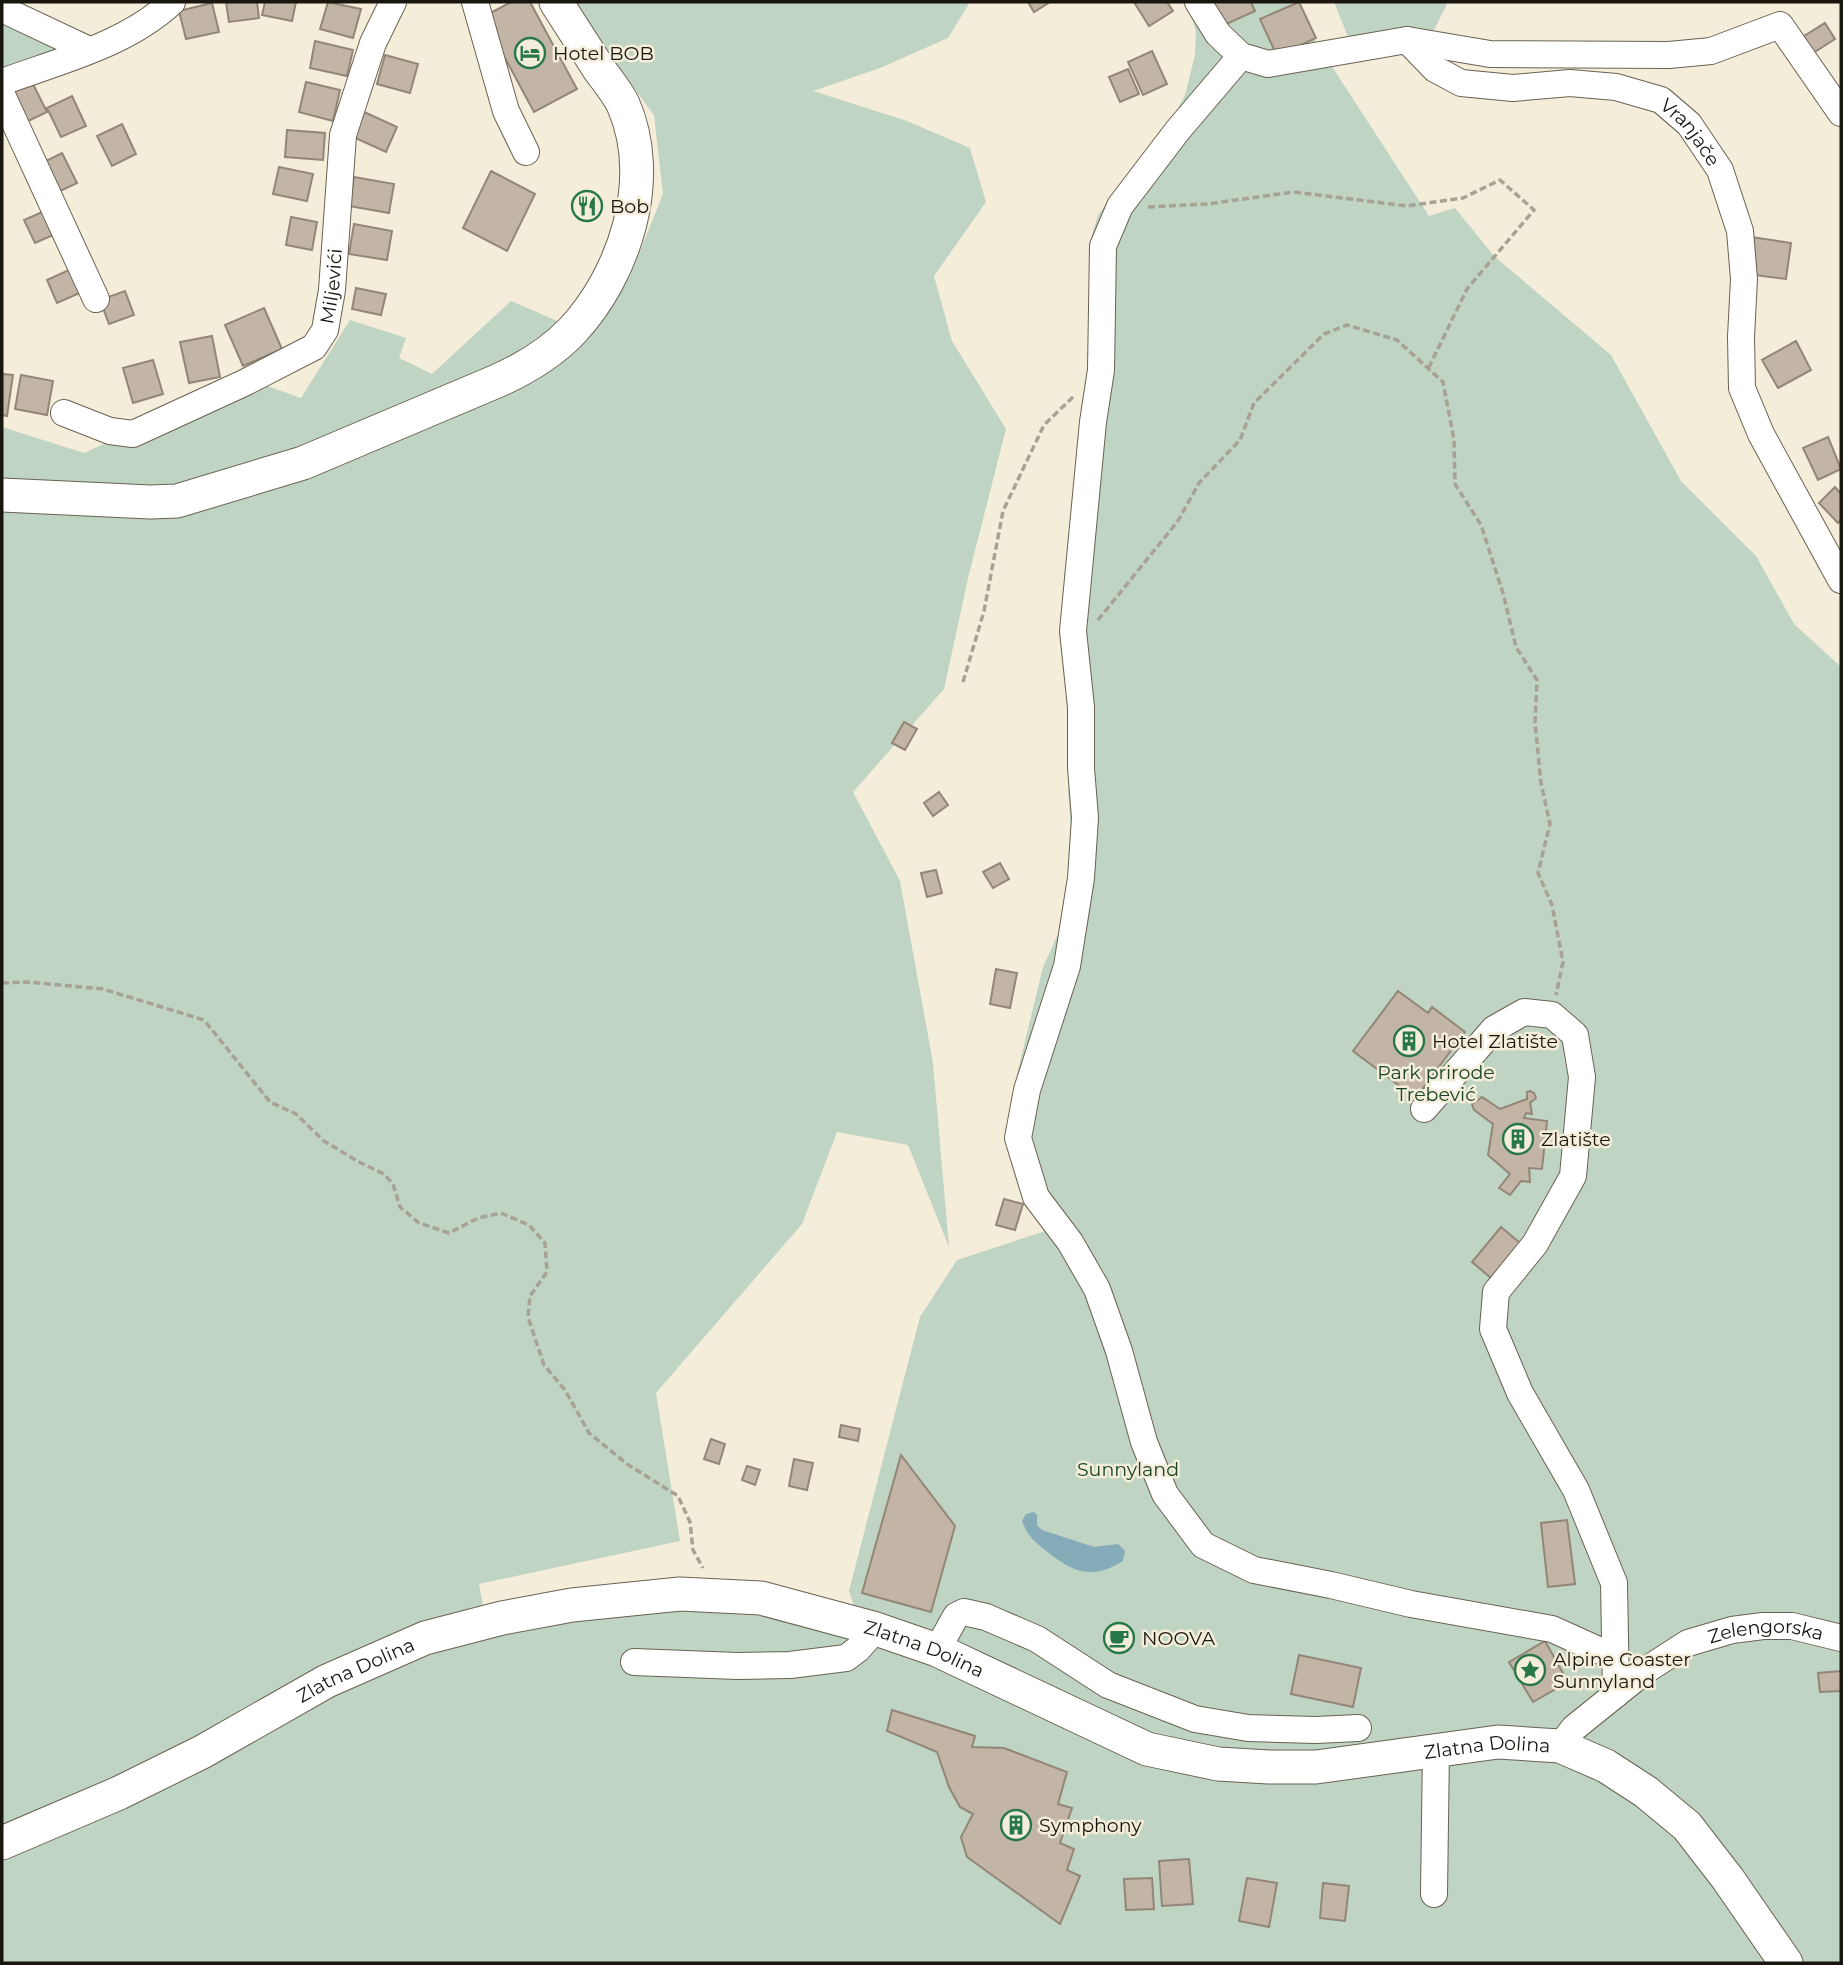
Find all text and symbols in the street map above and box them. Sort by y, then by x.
hotel icon: Hotel BOB [513,36,547,70]
place label: Hotel BOB [553,42,654,65]
street label: Vranjače [1656,93,1725,170]
restaurant icon: Bob [570,189,604,223]
place label: Bob [610,195,649,218]
street label: Miljevići [315,248,346,326]
building icon: Hotel Zlatište [1392,1024,1426,1058]
place label: Hotel Zlatište [1432,1030,1558,1053]
park label: Park prirode Trebević [1377,1061,1495,1106]
building icon: Zlatište [1501,1122,1535,1156]
place label: Zlatište [1541,1128,1611,1151]
park label: Sunnyland [1077,1458,1179,1481]
street label: Zlatna Dolina [862,1615,988,1682]
street label: Zelengorska [1705,1615,1826,1648]
cafe icon: NOOVA [1102,1621,1136,1655]
place label: NOOVA [1142,1627,1216,1650]
street label: Zlatna Dolina [292,1633,418,1707]
place label: Alpine Coaster Sunnyland [1553,1648,1691,1693]
place icon: Alpine Coaster Sunnyland [1513,1653,1547,1687]
street label: Zlatna Dolina [1422,1730,1551,1764]
building icon: Symphony [999,1808,1033,1842]
place label: Symphony [1039,1814,1142,1837]

